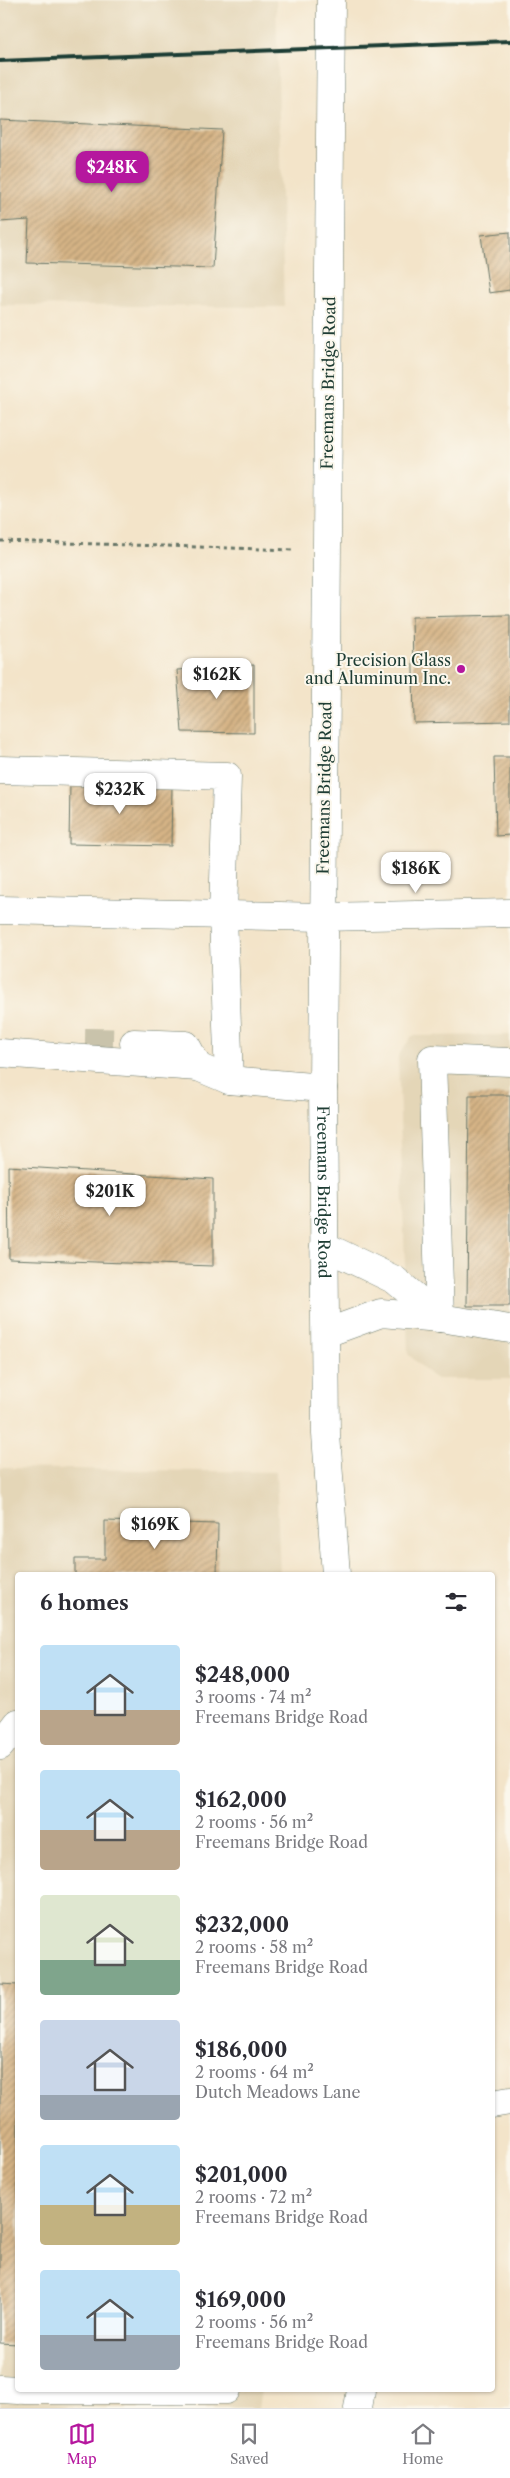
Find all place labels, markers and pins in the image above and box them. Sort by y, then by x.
pin: $248K [77,150,147,193]
place label: Precision Glass and Aluminum Inc. [305,650,451,688]
pin: $162K [182,658,252,700]
marker: Precision Glass and Aluminum Inc. [455,663,467,675]
pin: $232K [85,772,155,815]
pin: $186K [381,852,451,894]
pin: $201K [75,1174,145,1217]
pin: $169K [120,1508,190,1550]

